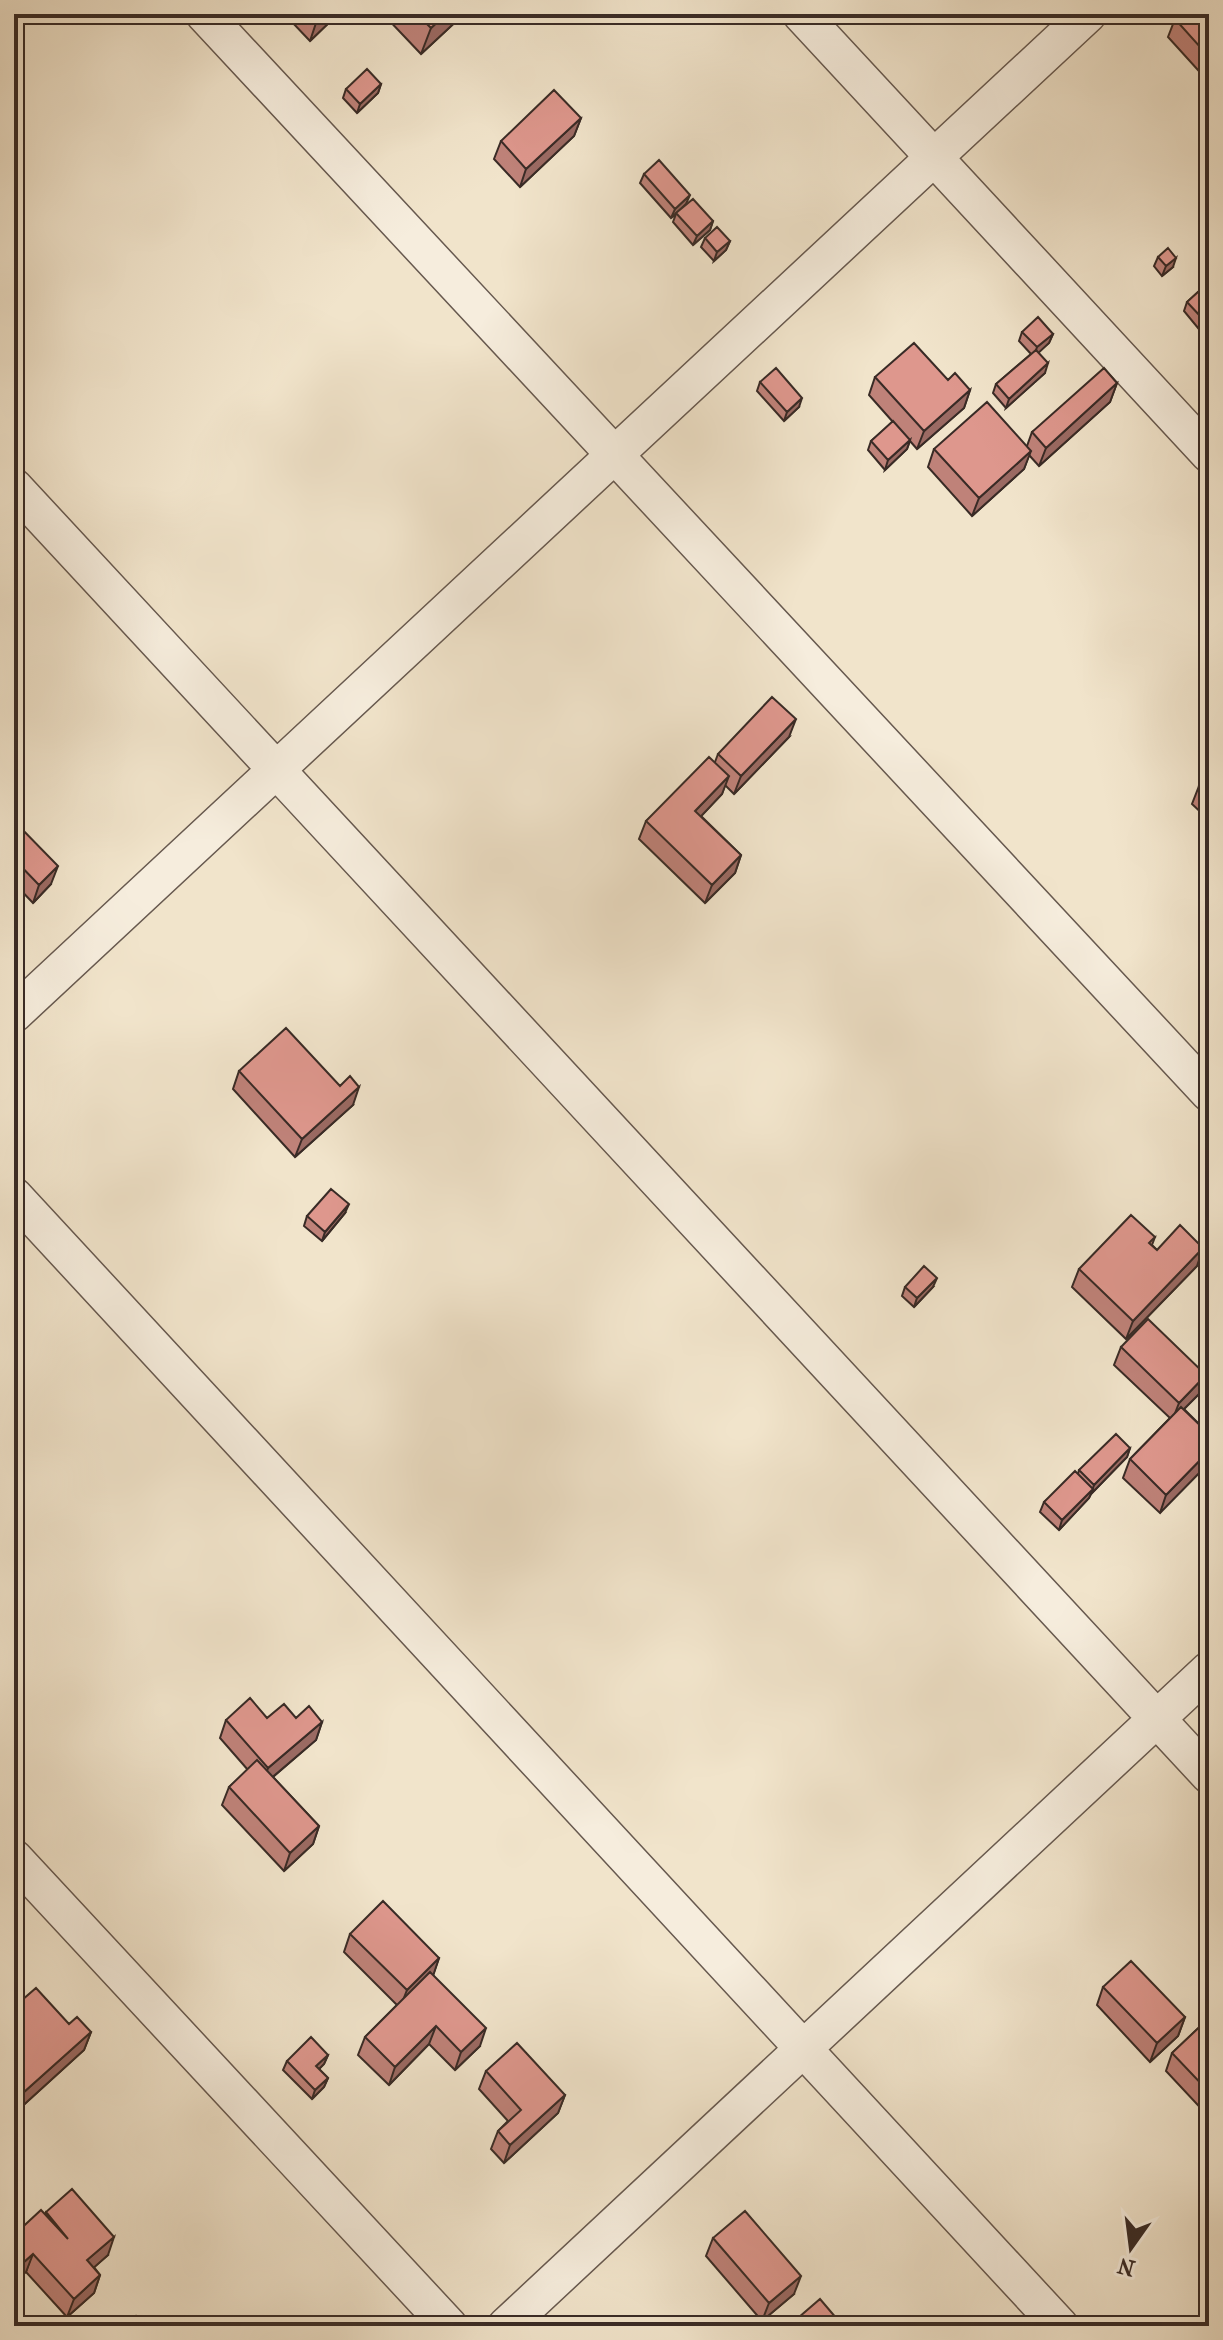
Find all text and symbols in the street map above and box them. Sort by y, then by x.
north arrow [1091,2208,1171,2288]
text: N [1115,2252,1138,2281]

